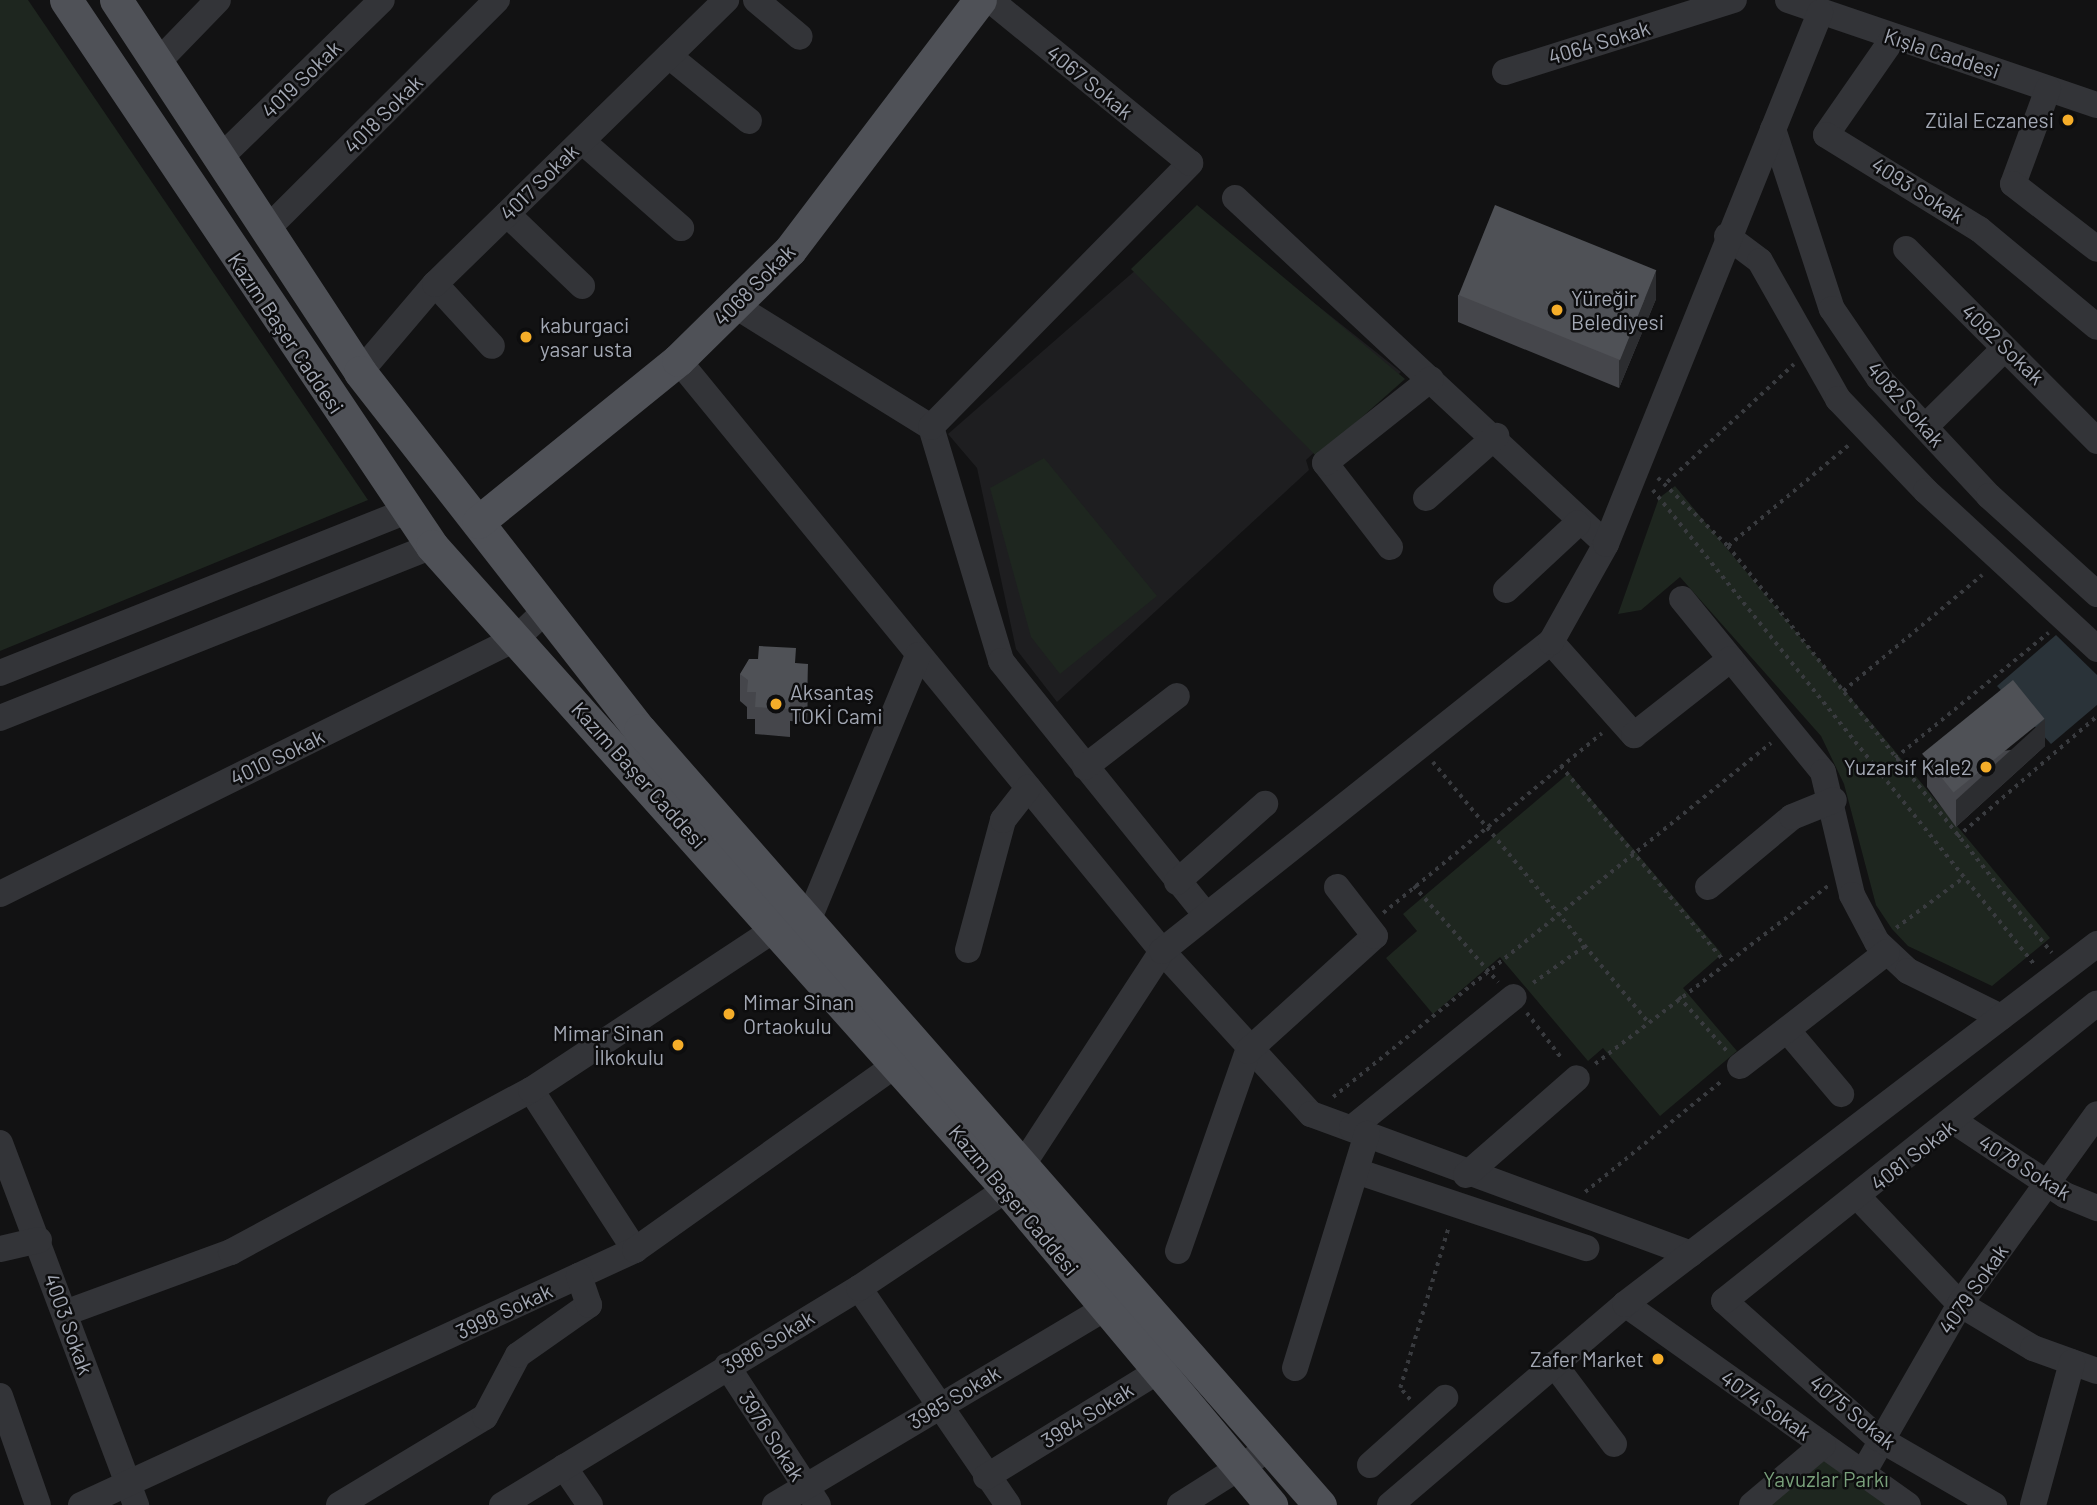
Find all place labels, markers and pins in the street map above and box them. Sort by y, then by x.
place label: Zülal Eczanesi [1925,107,2054,133]
marker: Zülal Eczanesi [2060,112,2076,128]
place label: Yüreğir Belediyesi [1571,285,1664,335]
marker: Yüreğir Belediyesi [1549,302,1565,318]
place label: kaburgaci yasar usta [540,312,633,362]
marker: kaburgaci yasar usta [518,329,534,345]
place label: Aksantaş TOKİ Cami [790,679,883,729]
marker: Aksantaş TOKİ Cami [768,696,784,712]
place label: Yuzarsif Kale2 [1844,754,1972,780]
marker: Yuzarsif Kale2 [1978,759,1994,775]
place label: Mimar Sinan Ortaokulu [743,989,854,1039]
marker: Mimar Sinan Ortaokulu [721,1006,737,1022]
place label: Mimar Sinan İlkokulu [553,1020,664,1070]
marker: Mimar Sinan İlkokulu [670,1037,686,1053]
place label: Zafer Market [1530,1346,1644,1372]
marker: Zafer Market [1650,1351,1666,1367]

